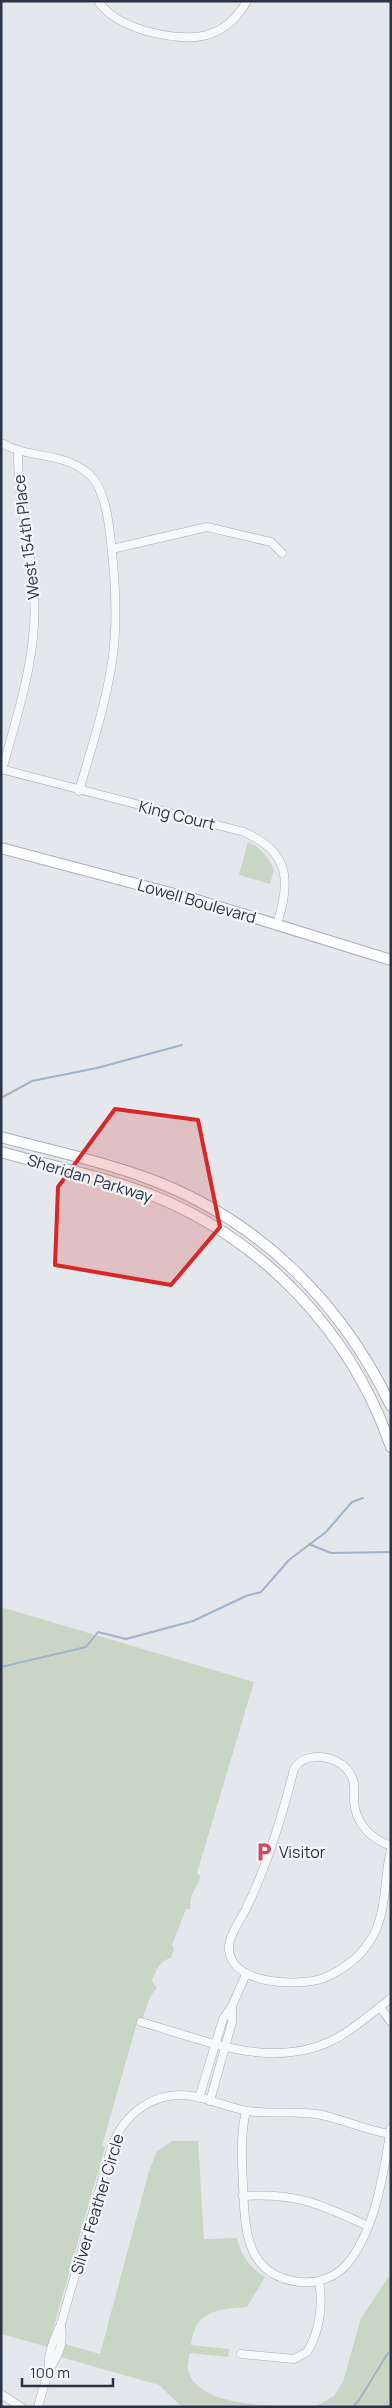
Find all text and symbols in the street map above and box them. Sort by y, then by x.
street label: West 154th Place [7,473,45,601]
street label: King Court [136,795,218,835]
street label: Lowell Boulevard [135,874,259,928]
street label: Sheridan Parkway [25,1149,156,1208]
parking icon: Visitor [253,1841,275,1863]
place label: Visitor [279,1841,326,1863]
street label: Silver Feather Circle [65,2131,129,2277]
scale bar [22,2356,114,2388]
text: 100 m [30,2362,70,2383]

